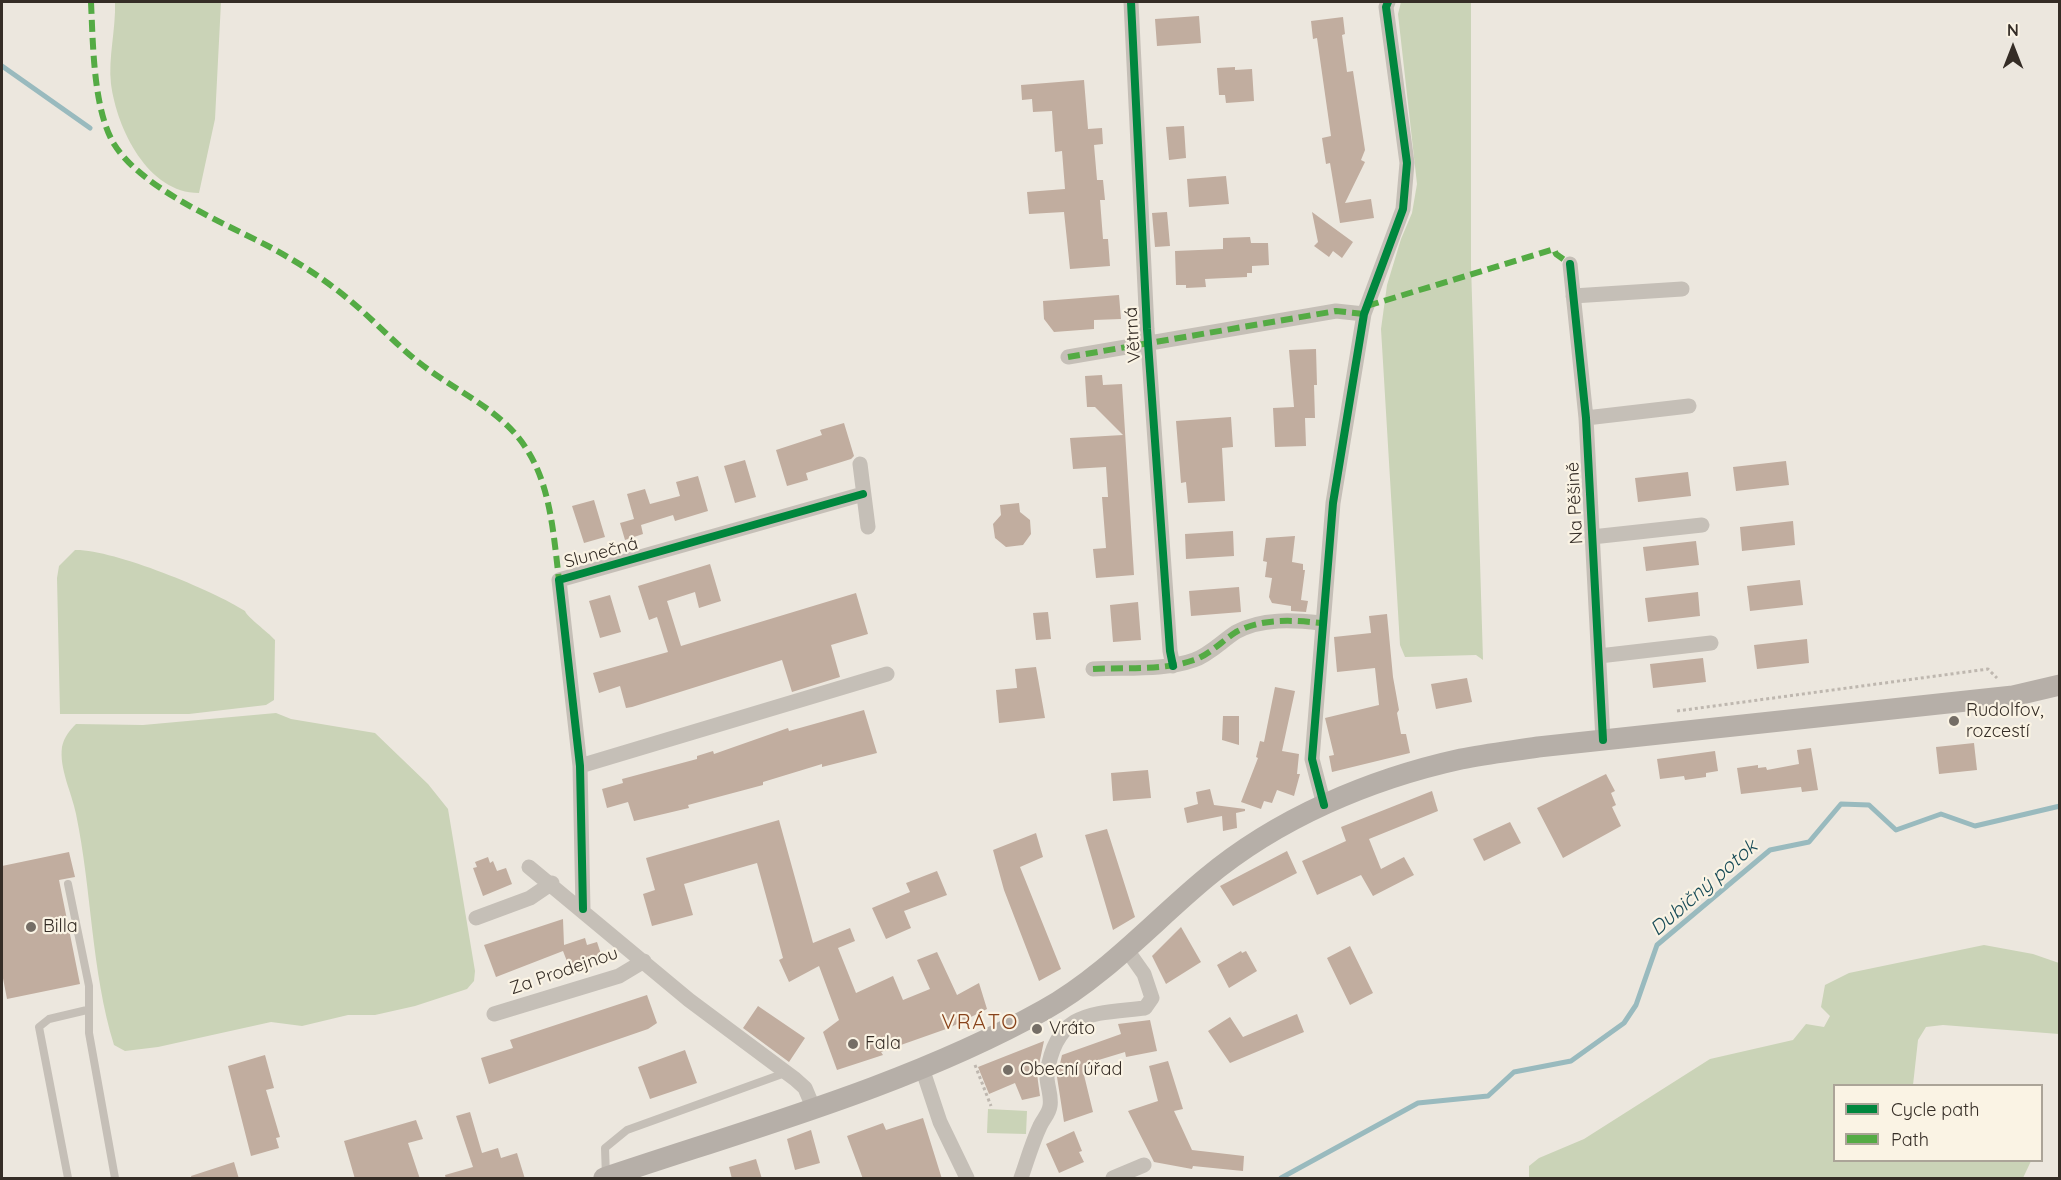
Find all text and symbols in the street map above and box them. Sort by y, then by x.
north arrow [1983,18,2043,78]
text: N [2007,20,2019,40]
street label: Větrná [1120,306,1146,364]
street label: Na Pěšině [1562,461,1588,545]
street label: Slunečná [562,533,640,573]
place label: Rudolfov, rozcestí [1966,700,2044,742]
marker: Rudolfov, rozcestí [1947,714,1961,728]
water label: Dubičný potok [1645,835,1763,941]
place label: Billa [43,916,78,938]
marker: Billa [24,920,38,934]
street label: Za Prodejnou [507,942,621,1000]
district label: VRÁTO [941,1010,1019,1036]
place label: Vráto [1049,1018,1095,1040]
marker: Vráto [1030,1022,1044,1036]
place label: Fala [865,1033,901,1055]
marker: Fala [846,1037,860,1051]
place label: Obecní úřad [1020,1059,1122,1081]
marker: Obecní úřad [1001,1063,1015,1077]
legend [1833,1084,2043,1162]
text: Cycle path [1891,1098,1979,1121]
text: Path [1891,1128,1929,1151]

